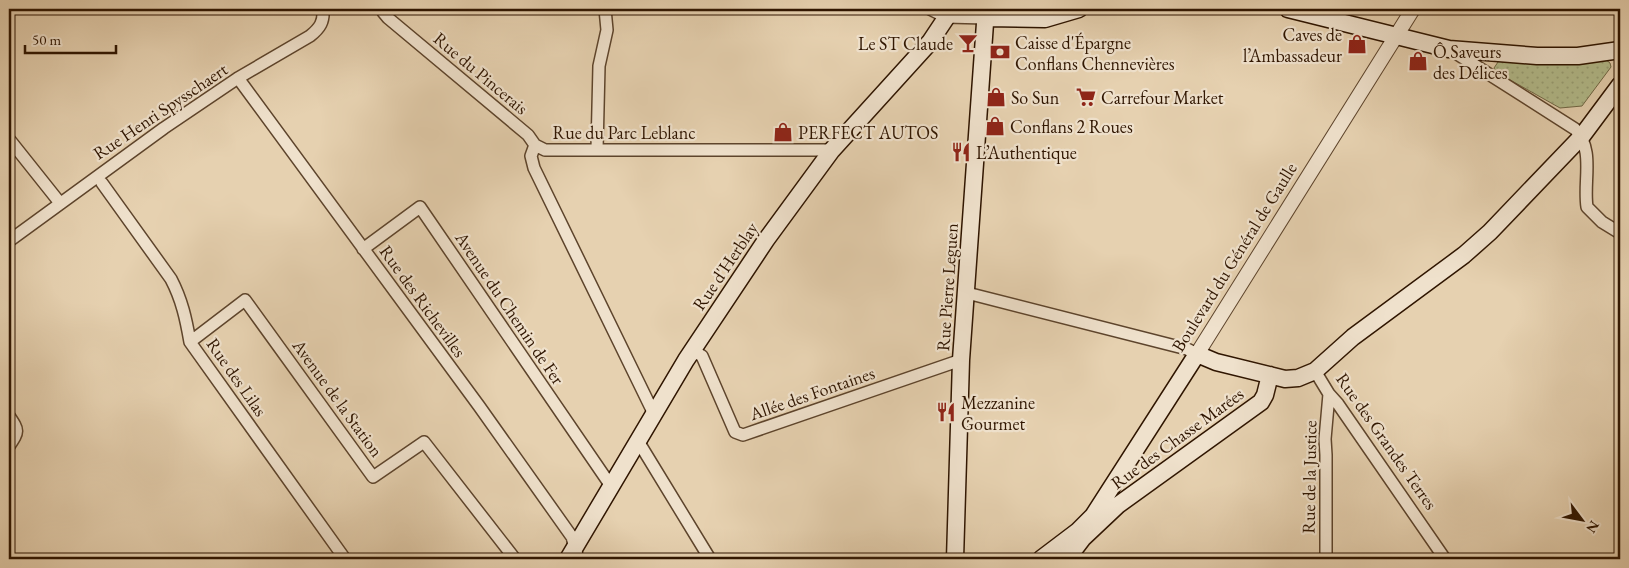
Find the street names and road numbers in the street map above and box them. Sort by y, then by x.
street label: Rue du Pincerais [429,27,533,119]
street label: Rue Henri Spysschaert [88,57,232,165]
street label: Rue du Parc Leblanc [552,121,696,144]
street label: Boulevard du Général de Gaulle [1166,158,1302,356]
street label: Rue d'Herblay [687,217,763,314]
street label: Rue Pierre Leguen [931,222,963,352]
street label: Avenue du Chemin de Fer [450,226,570,389]
street label: Rue des Richevilles [375,240,472,362]
street label: Rue des Lilas [202,333,273,421]
street label: Avenue de la Station [287,334,389,462]
street label: Allée des Fontaines [745,361,878,425]
street label: Rue des Grandes Terres [1331,368,1443,514]
street label: Rue des Chasse Marées [1106,382,1248,494]
street label: Rue de la Justice [1297,420,1321,534]

